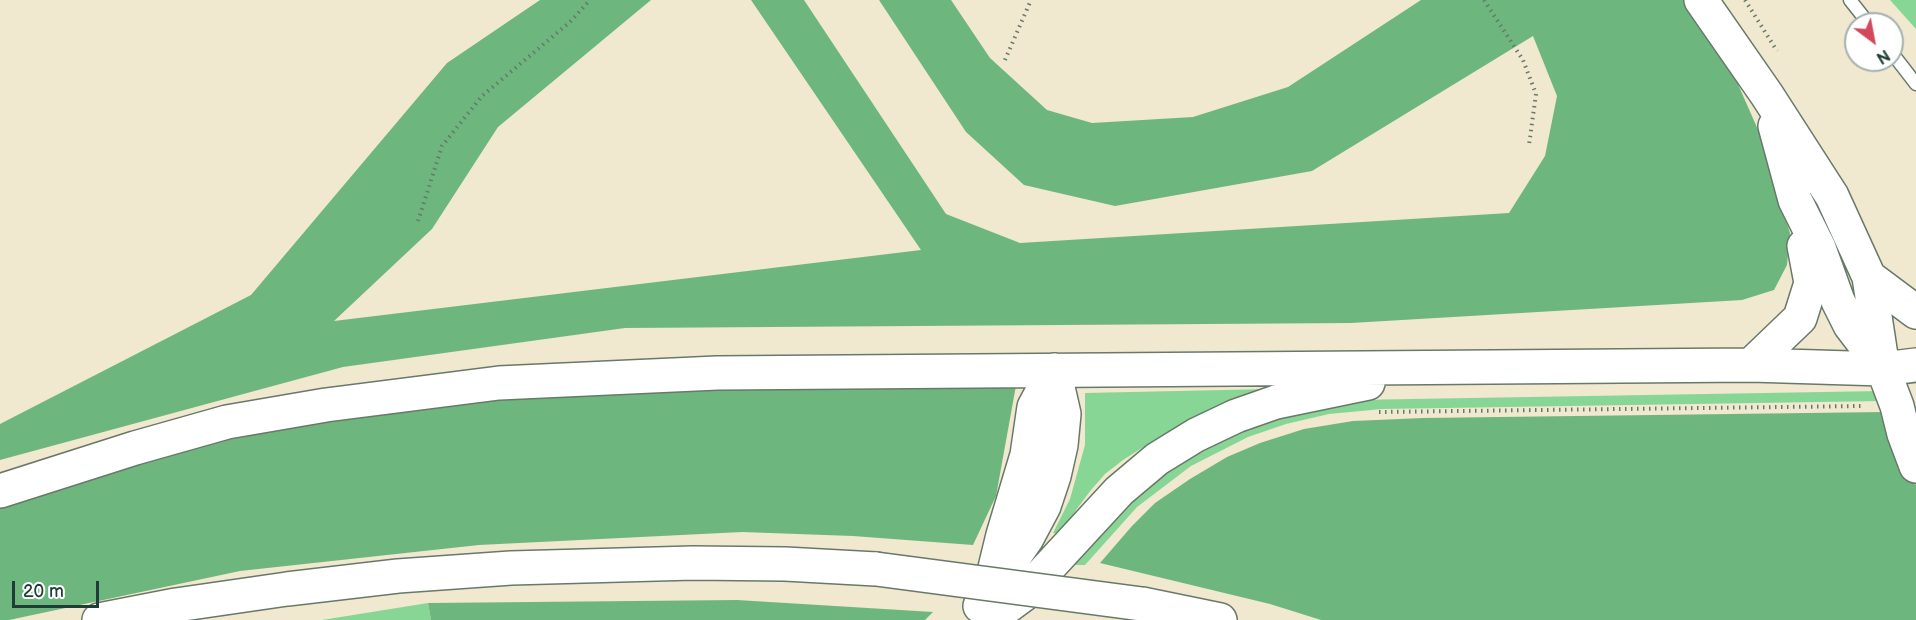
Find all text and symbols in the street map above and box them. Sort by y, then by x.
north arrow [1844,12,1904,72]
text: N [1873,45,1893,67]
scale bar [15,569,102,607]
text: 20 m [23,581,64,602]

